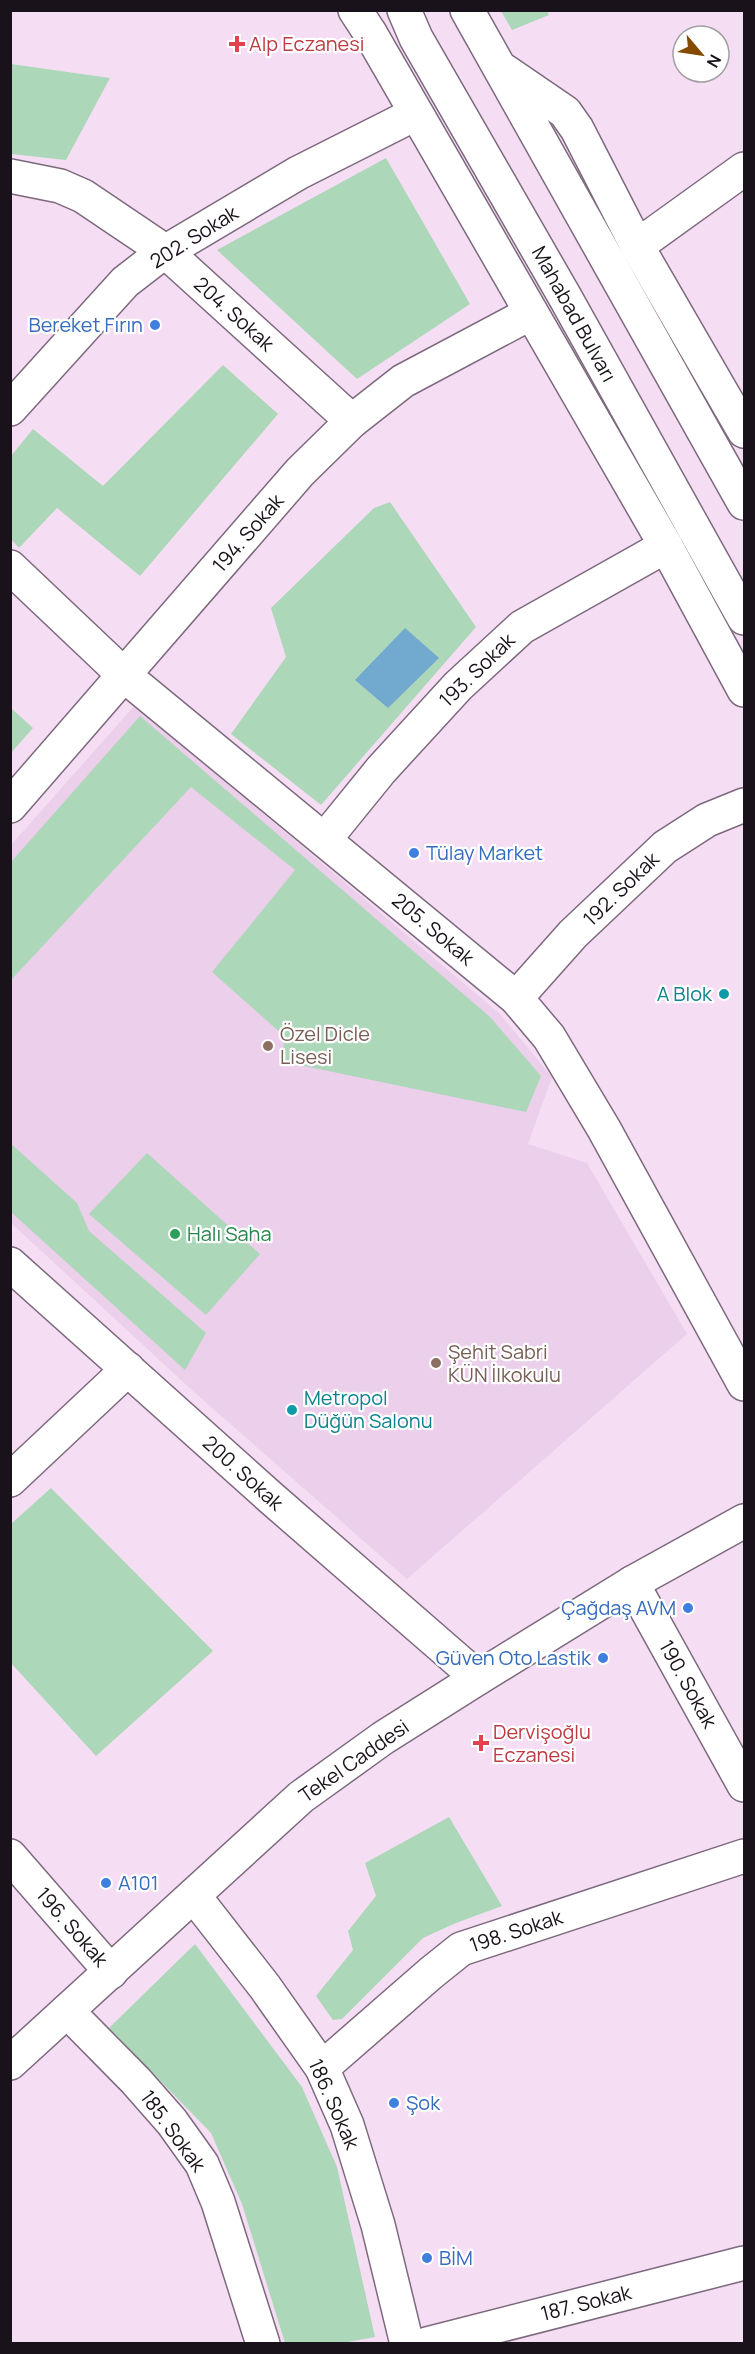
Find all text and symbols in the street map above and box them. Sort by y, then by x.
north arrow [671,24,731,84]
place label: Alp Eczanesi [249,30,364,57]
marker: Alp Eczanesi [230,37,244,51]
text: N [702,51,727,72]
street label: 202. Sokak [145,198,244,274]
street label: Mahabad Bulvarı [526,241,623,386]
street label: 204. Sokak [188,270,281,358]
place label: Bereket Fırın [28,311,143,338]
marker: Bereket Fırın [148,318,162,332]
street label: 194. Sokak [206,487,290,578]
street label: 193. Sokak [433,626,521,713]
place label: Tülay Market [426,839,543,866]
street label: 192. Sokak [577,845,665,932]
marker: Tülay Market [407,846,421,860]
street label: 205. Sokak [387,886,481,972]
place label: A Blok [657,980,713,1007]
marker: A Blok [717,987,731,1001]
place label: Özel Dicle Lisesi [280,1020,370,1070]
marker: Özel Dicle Lisesi [261,1039,275,1053]
place label: Halı Saha [187,1220,272,1247]
marker: Halı Saha [168,1227,182,1241]
place label: Şehit Sabri KÜN İlkokulu [448,1338,561,1388]
marker: Şehit Sabri KÜN İlkokulu [429,1356,443,1370]
place label: Metropol Düğün Salonu [304,1384,433,1434]
marker: Metropol Düğün Salonu [285,1403,299,1417]
street label: 200. Sokak [197,1429,290,1517]
place label: Çağdaş AVM [561,1594,676,1621]
marker: Çağdaş AVM [681,1601,695,1615]
street label: 190. Sokak [653,1635,724,1733]
place label: Güven Oto Lastik [436,1644,592,1671]
marker: Güven Oto Lastik [596,1651,610,1665]
street label: Tekel Caddesi [294,1713,414,1808]
place label: Dervişoğlu Eczanesi [493,1718,591,1768]
marker: Dervişoğlu Eczanesi [474,1736,488,1750]
place label: A101 [118,1869,158,1896]
marker: A101 [99,1876,113,1890]
street label: 196. Sokak [30,1881,115,1973]
street label: 198. Sokak [466,1903,567,1958]
street label: 186. Sokak [303,2054,367,2154]
street label: 185. Sokak [135,2084,213,2178]
place label: Şok [406,2089,441,2116]
marker: Şok [387,2096,401,2110]
place label: BİM [439,2244,473,2271]
marker: BİM [420,2251,434,2265]
street label: 187. Sokak [538,2278,635,2327]

